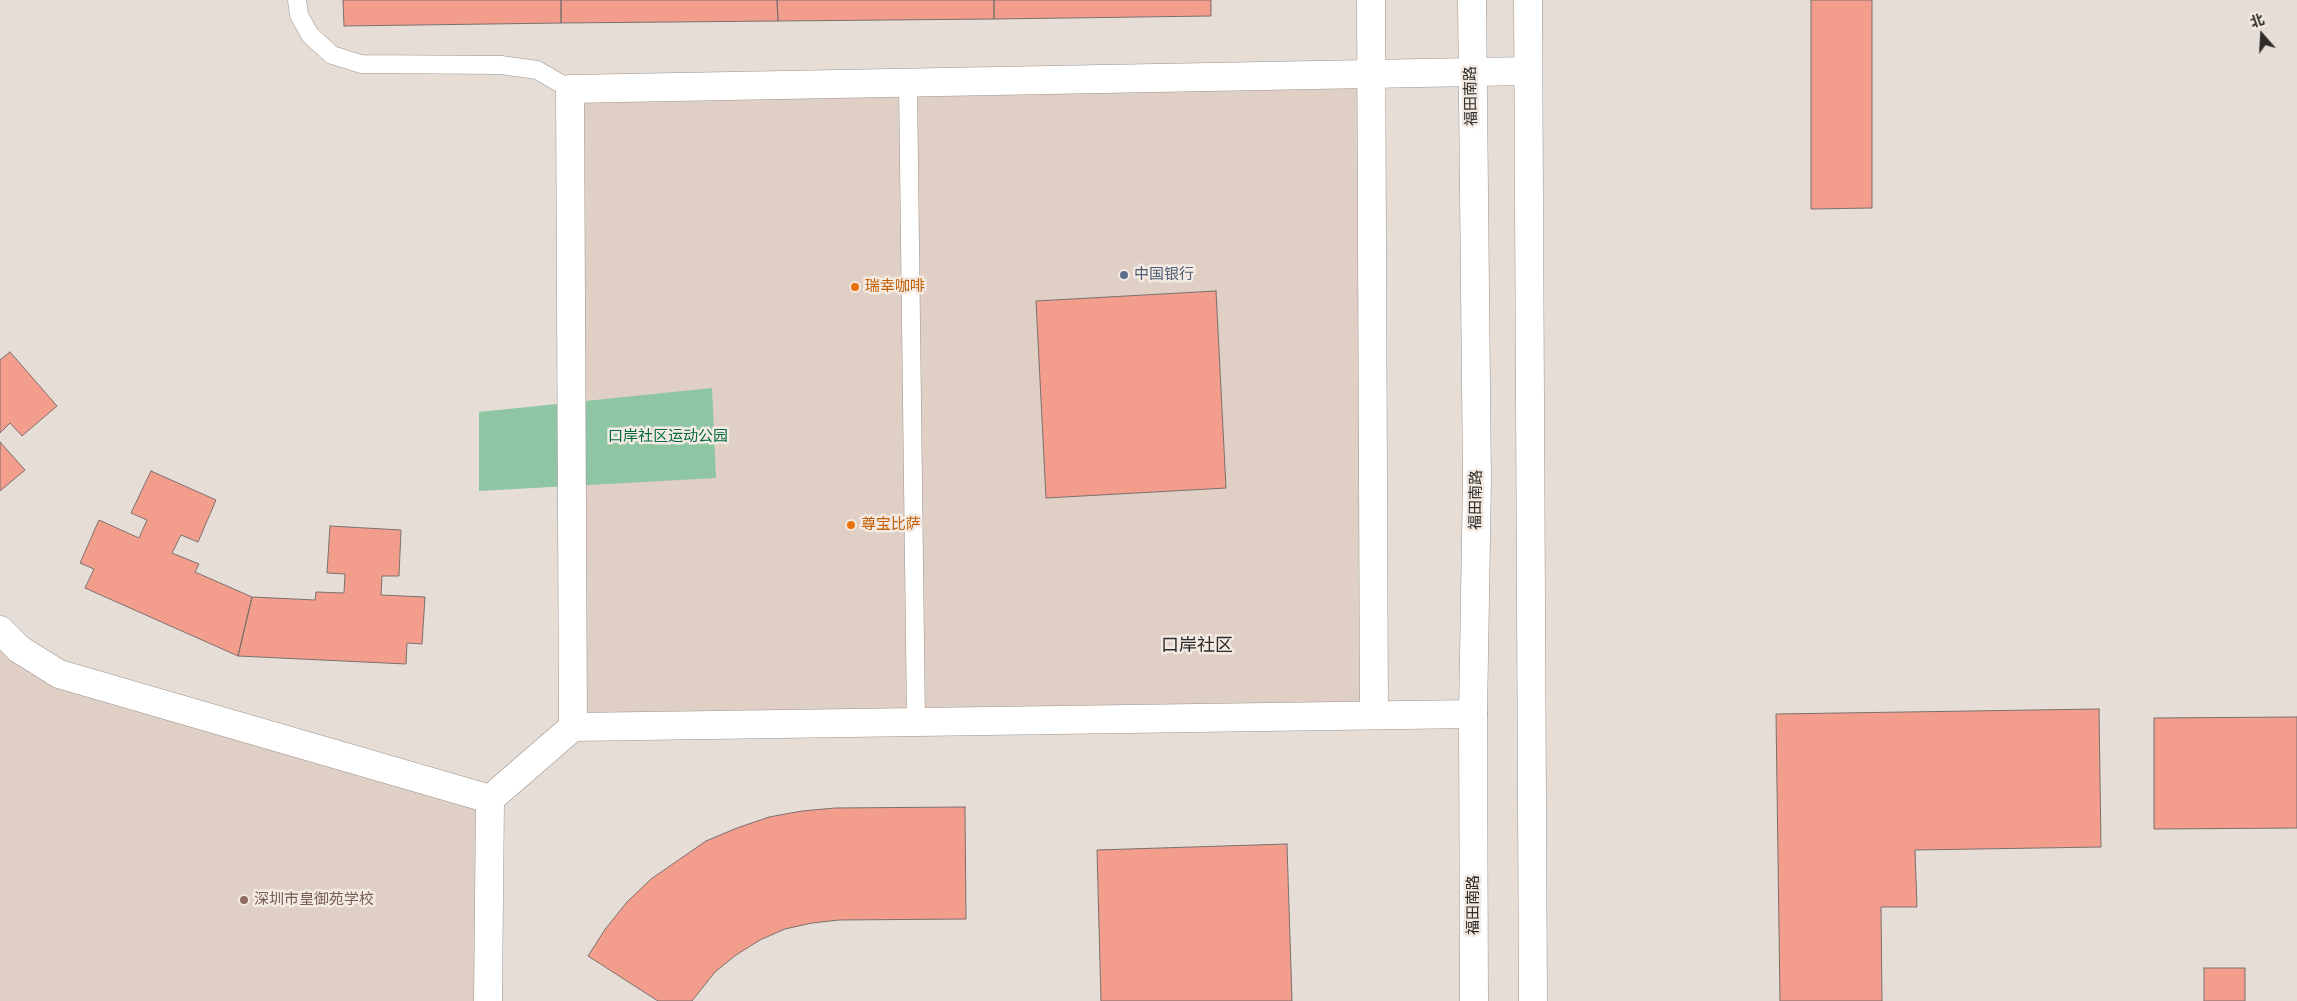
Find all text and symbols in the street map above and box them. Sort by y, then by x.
text: 北 [2247,9,2267,33]
north arrow [2237,10,2287,60]
street label: 福田南路 [1462,66,1482,126]
place label: 中国银行 [1134,266,1194,284]
marker: 中国银行 [1118,269,1130,281]
place label: 瑞幸咖啡 [865,278,925,296]
marker: 瑞幸咖啡 [849,281,861,293]
park label: 口岸社区运动公园 [608,428,728,446]
street label: 福田南路 [1467,470,1487,530]
place label: 尊宝比萨 [861,516,921,534]
marker: 尊宝比萨 [845,519,857,531]
district label: 口岸社区 [1161,636,1233,658]
street label: 福田南路 [1465,875,1483,935]
place label: 深圳市皇御苑学校 [254,891,374,909]
marker: 深圳市皇御苑学校 [238,894,250,906]

